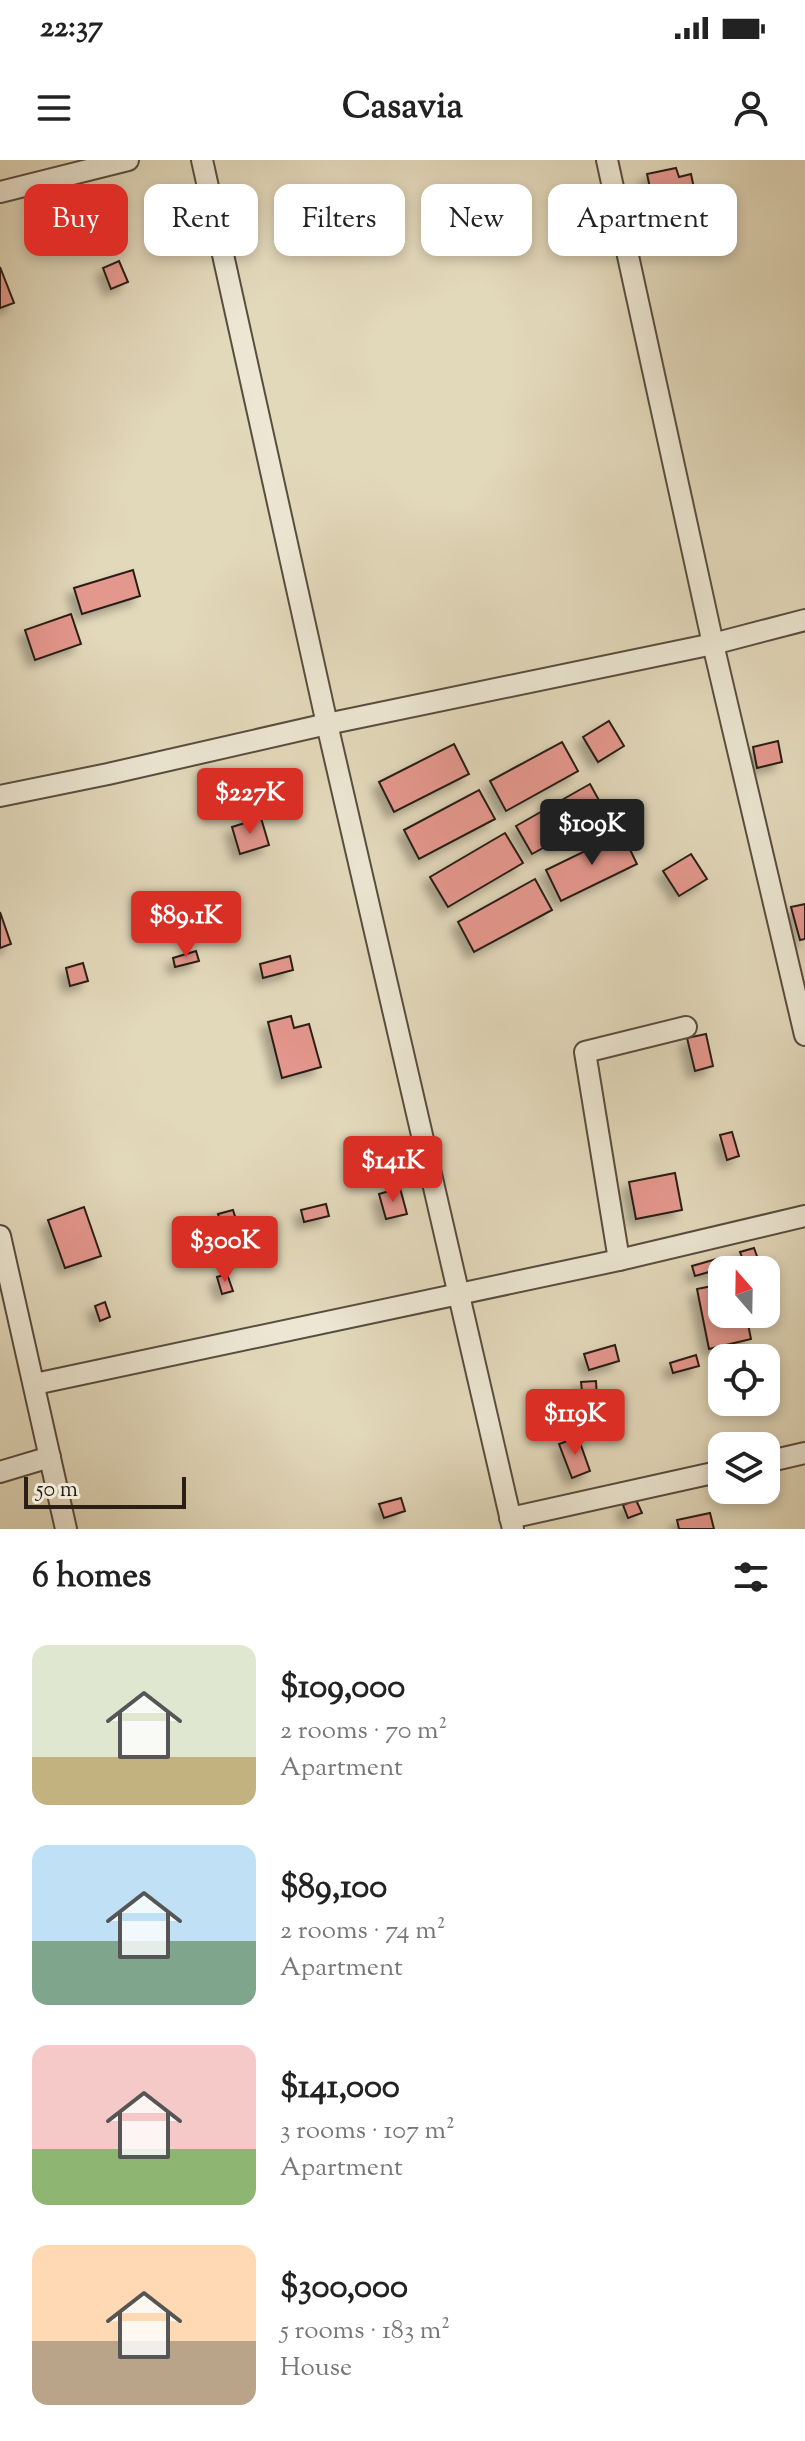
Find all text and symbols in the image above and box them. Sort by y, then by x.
text: 22:37 [40,7,103,50]
text: Casavia [342,82,463,134]
icon: menu [32,86,76,130]
icon: person [729,86,773,130]
chip: Buy [24,184,128,256]
chip: Rent [144,184,258,256]
chip: Filters [274,184,405,256]
chip: New [421,184,532,256]
chip: Apartment [548,184,737,256]
pin: $227K [194,768,306,836]
text: $227K [215,775,285,812]
pin: $109K [536,799,648,867]
text: $109K [558,806,626,843]
pin: $89.1K [121,891,251,959]
text: $89.1K [149,898,223,935]
pin: $141K [337,1136,449,1204]
text: $141K [361,1143,425,1180]
pin: $300K [169,1216,281,1284]
text: $300K [190,1223,260,1260]
north arrow [708,1256,780,1328]
map controls [708,1256,780,1504]
button: locate [708,1344,780,1416]
pin: $119K [519,1389,631,1457]
text: $119K [544,1396,606,1433]
button: layers [708,1432,780,1504]
scale bar [24,1473,186,1509]
text: 50 m [36,1475,78,1507]
text: 6 homes [32,1553,151,1602]
icon: filters [729,1555,773,1599]
text: $109,000 [280,1664,405,1713]
icon: home [96,1677,192,1773]
text: 2 rooms · 70 m² [280,1713,447,1750]
text: Apartment [280,1750,403,1787]
text: $89,100 [280,1864,387,1913]
icon: home [96,1877,192,1973]
text: 2 rooms · 74 m² [280,1913,445,1950]
text: Apartment [280,1950,403,1987]
text: $141,000 [280,2064,400,2113]
icon: home [96,2077,192,2173]
text: 3 rooms · 107 m² [280,2113,455,2150]
text: Apartment [280,2150,403,2187]
text: $300,000 [280,2264,408,2313]
icon: home [96,2277,192,2373]
text: 5 rooms · 183 m² [280,2313,450,2350]
text: House [280,2350,352,2387]

